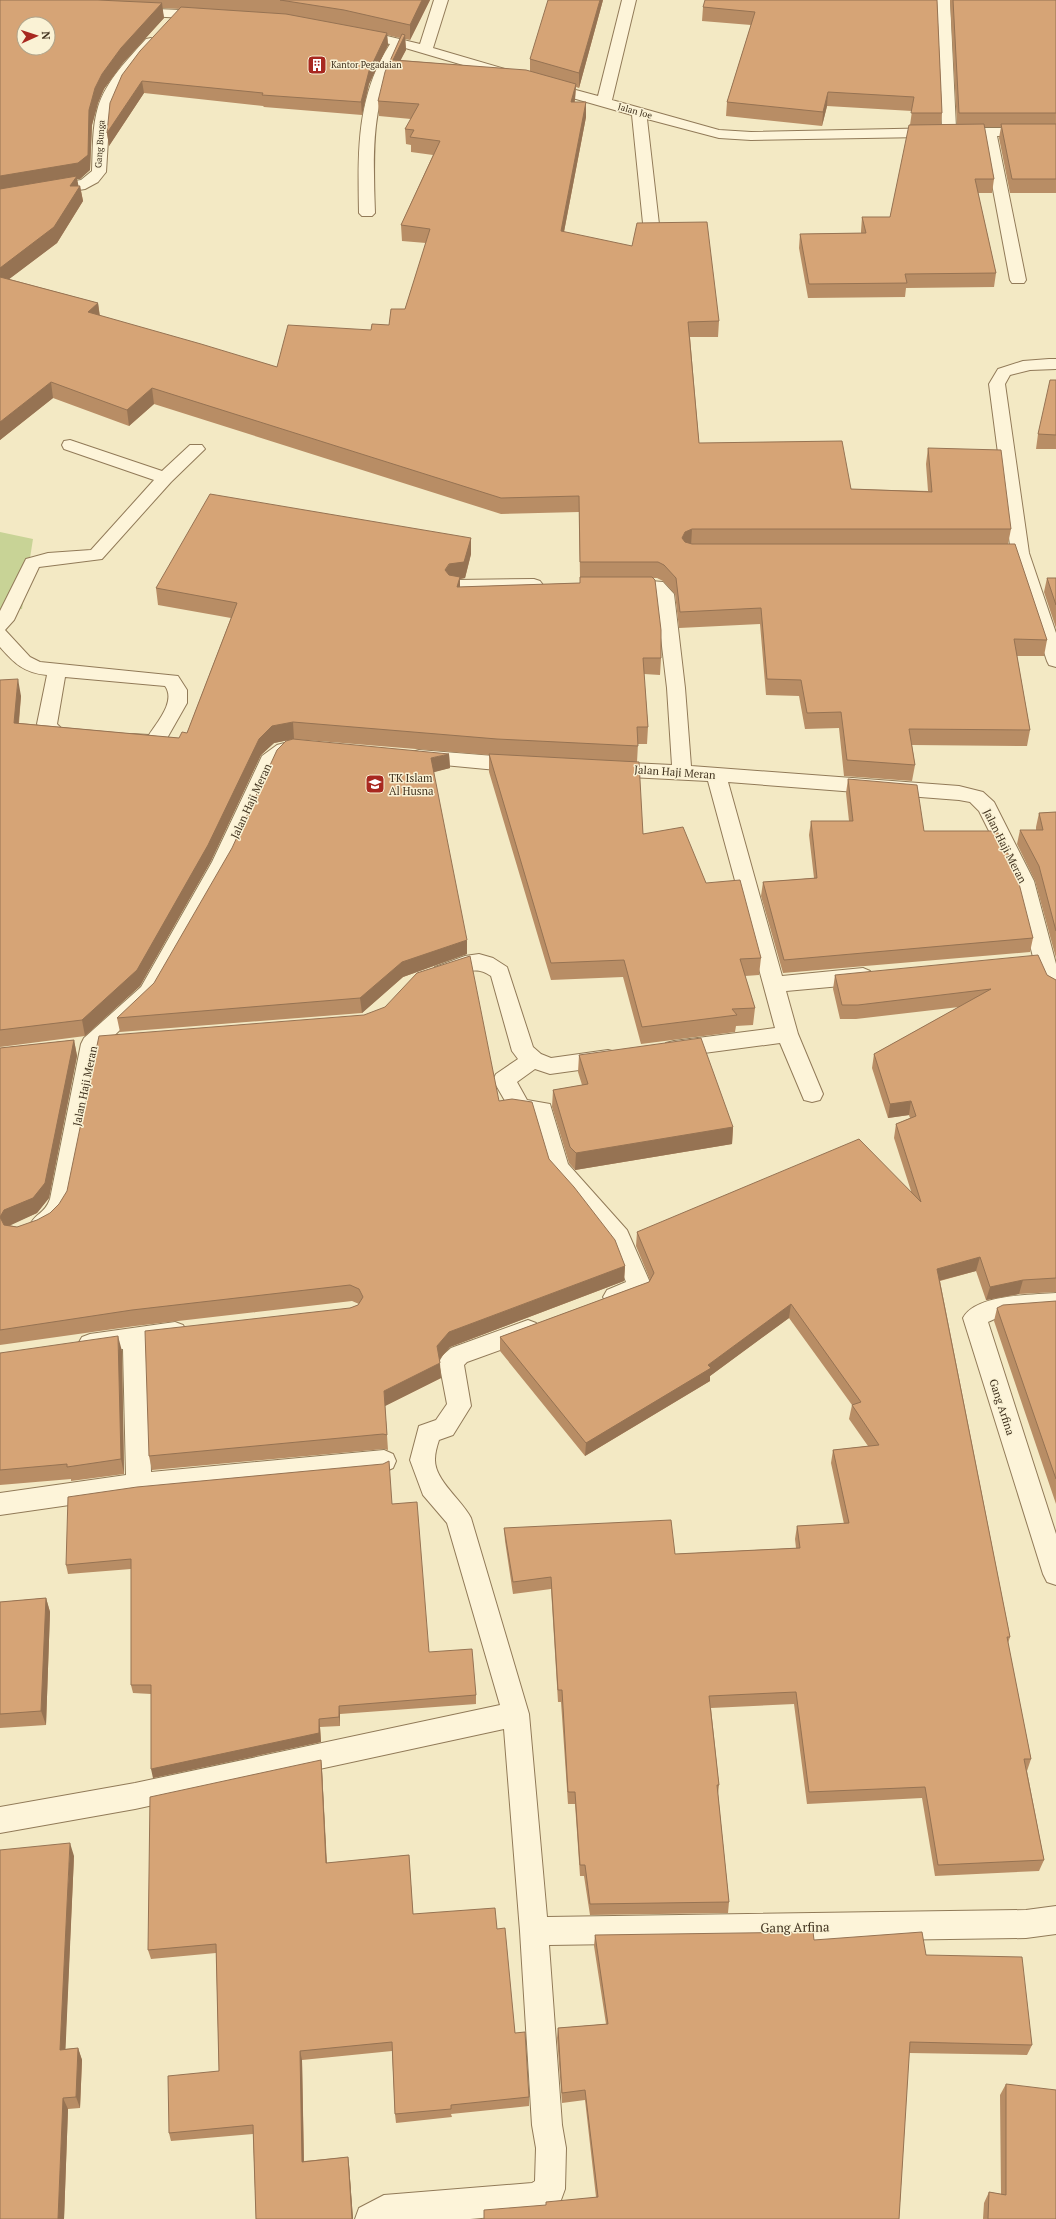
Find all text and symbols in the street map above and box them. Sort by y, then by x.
north arrow [16,16,56,56]
text: N [39,31,53,41]
building icon: Kantor Pegadaian [306,54,328,76]
place label: Kantor Pegadaian [331,59,402,71]
street label: Jalan Joe [617,100,654,122]
street label: Gang Bunga [92,119,108,169]
street label: Jalan Haji Meran [227,761,275,841]
street label: Jalan Haji Meran [634,762,717,782]
place label: TK Islam Al Husna [389,771,434,798]
school or university icon: TK Islam Al Husna [364,773,386,795]
street label: Jalan Haji Meran [980,807,1030,886]
street label: Jalan Haji Meran [70,1044,100,1127]
street label: Gang Arfina [986,1377,1018,1437]
street label: Gang Arfina [760,1917,830,1937]

